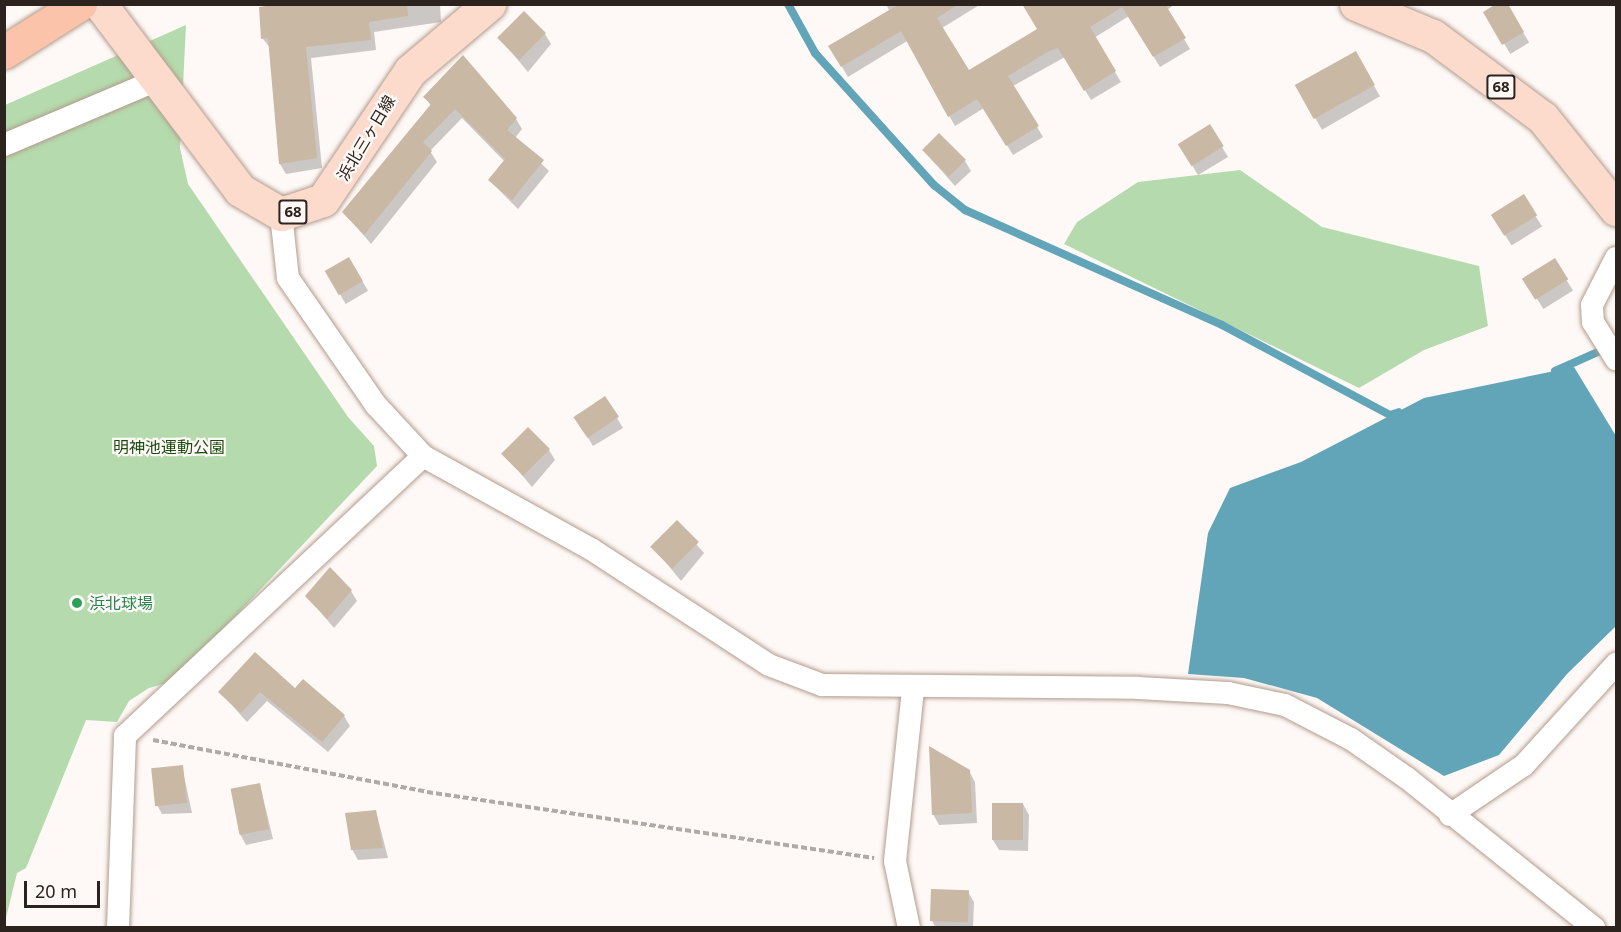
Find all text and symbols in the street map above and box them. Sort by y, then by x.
road number: 68 [1486,75,1516,99]
street label: 浜北三ヶ日線 [333,92,399,184]
road number: 68 [278,200,308,224]
park label: 明神池運動公園 [113,437,225,457]
place label: 浜北球場 [89,593,153,613]
marker: 浜北球場 [70,596,84,610]
scale bar [27,869,104,907]
text: 20 m [35,879,77,903]

